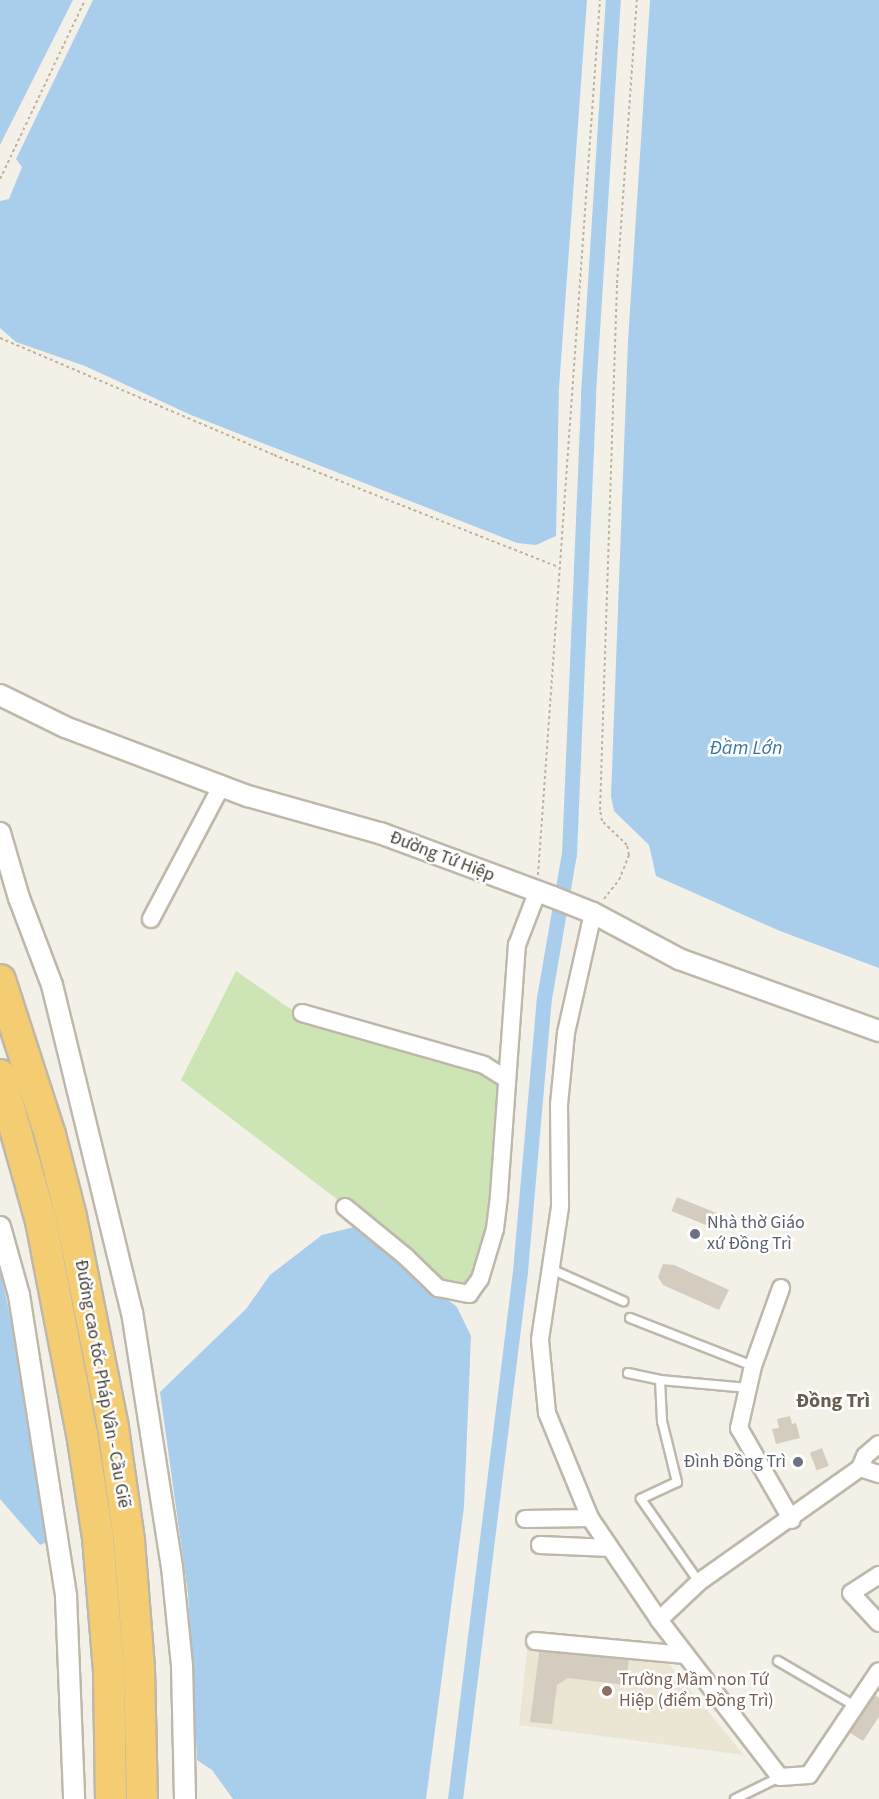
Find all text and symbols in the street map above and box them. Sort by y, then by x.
water label: Đầm Lớn [710,736,782,760]
street label: Đường Tứ Hiệp [386,827,498,887]
place label: Nhà thờ Giáo xứ Đồng Trì [707,1213,805,1256]
marker: Nhà thờ Giáo xứ Đồng Trì [688,1227,702,1241]
street label: Đường cao tốc Pháp Vân - Cầu Giẽ [70,1258,134,1510]
district label: Đồng Trì [796,1389,870,1413]
place label: Đình Đồng Trì [684,1451,786,1473]
marker: Đình Đồng Trì [791,1455,805,1469]
place label: Trường Mầm non Tứ Hiệp (điểm Đồng Trì) [619,1670,774,1712]
marker: Trường Mầm non Tứ Hiệp (điểm Đồng Trì) [600,1684,614,1698]

